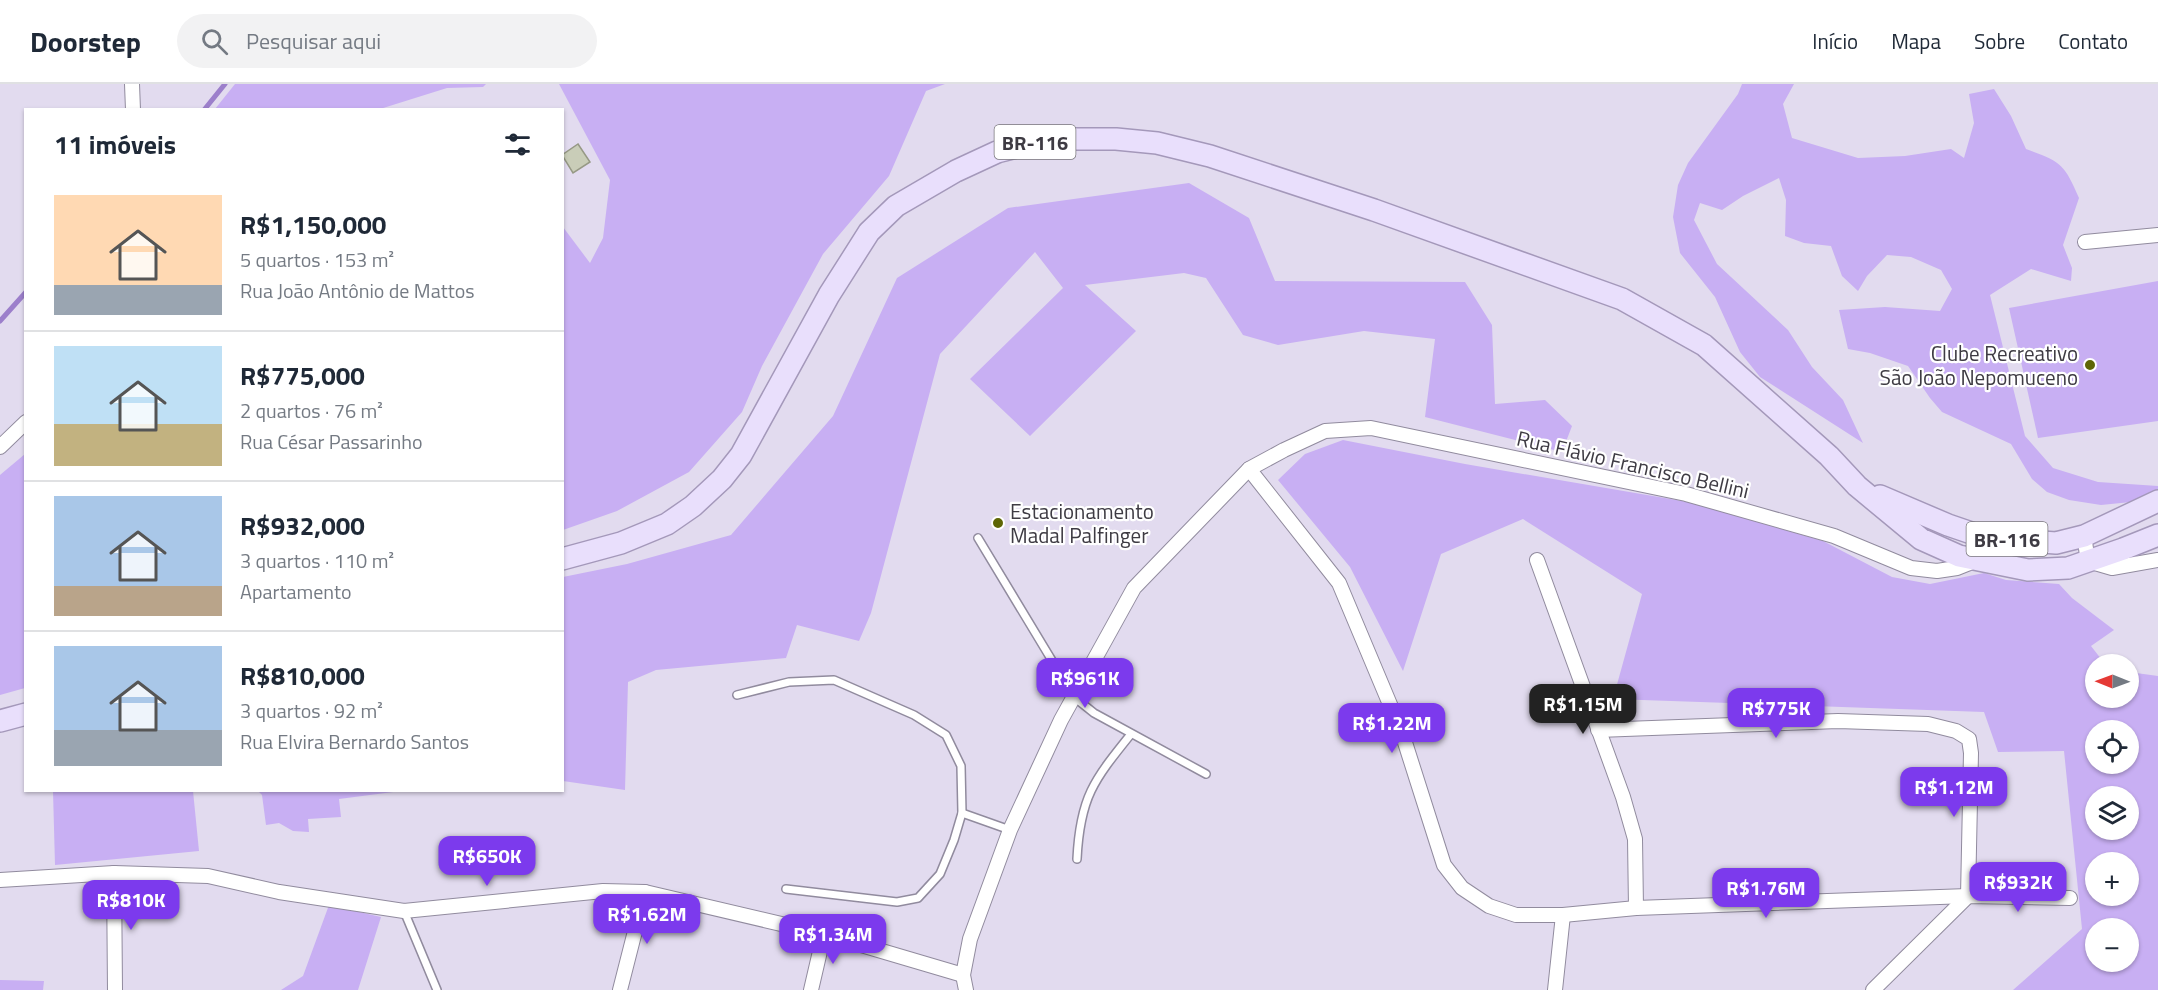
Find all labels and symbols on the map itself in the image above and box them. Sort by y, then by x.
road number: BR-116 [994,125,1076,159]
place label: Clube Recreativo São João Nepomuceno [1880,337,2078,393]
marker: Clube Recreativo São João Nepomuceno [2083,358,2097,372]
street label: Rua Flávio Francisco Bellini [1514,422,1752,506]
place label: Estacionamento Madal Palfinger [1010,495,1154,551]
marker: Estacionamento Madal Palfinger [991,516,1005,530]
road number: BR-116 [1966,522,2048,556]
north arrow [2085,654,2139,708]
pin: R$961K [1036,658,1134,709]
pin: R$1.15M [1528,684,1638,735]
pin: R$775K [1727,688,1825,739]
pin: R$1.22M [1337,703,1447,754]
pin: R$1.12M [1899,767,2009,818]
pin: R$650K [438,836,536,887]
pin: R$932K [1969,862,2067,913]
pin: R$1.76M [1711,868,1821,919]
pin: R$810K [82,880,180,931]
pin: R$1.62M [592,894,702,945]
pin: R$1.34M [778,914,888,965]

